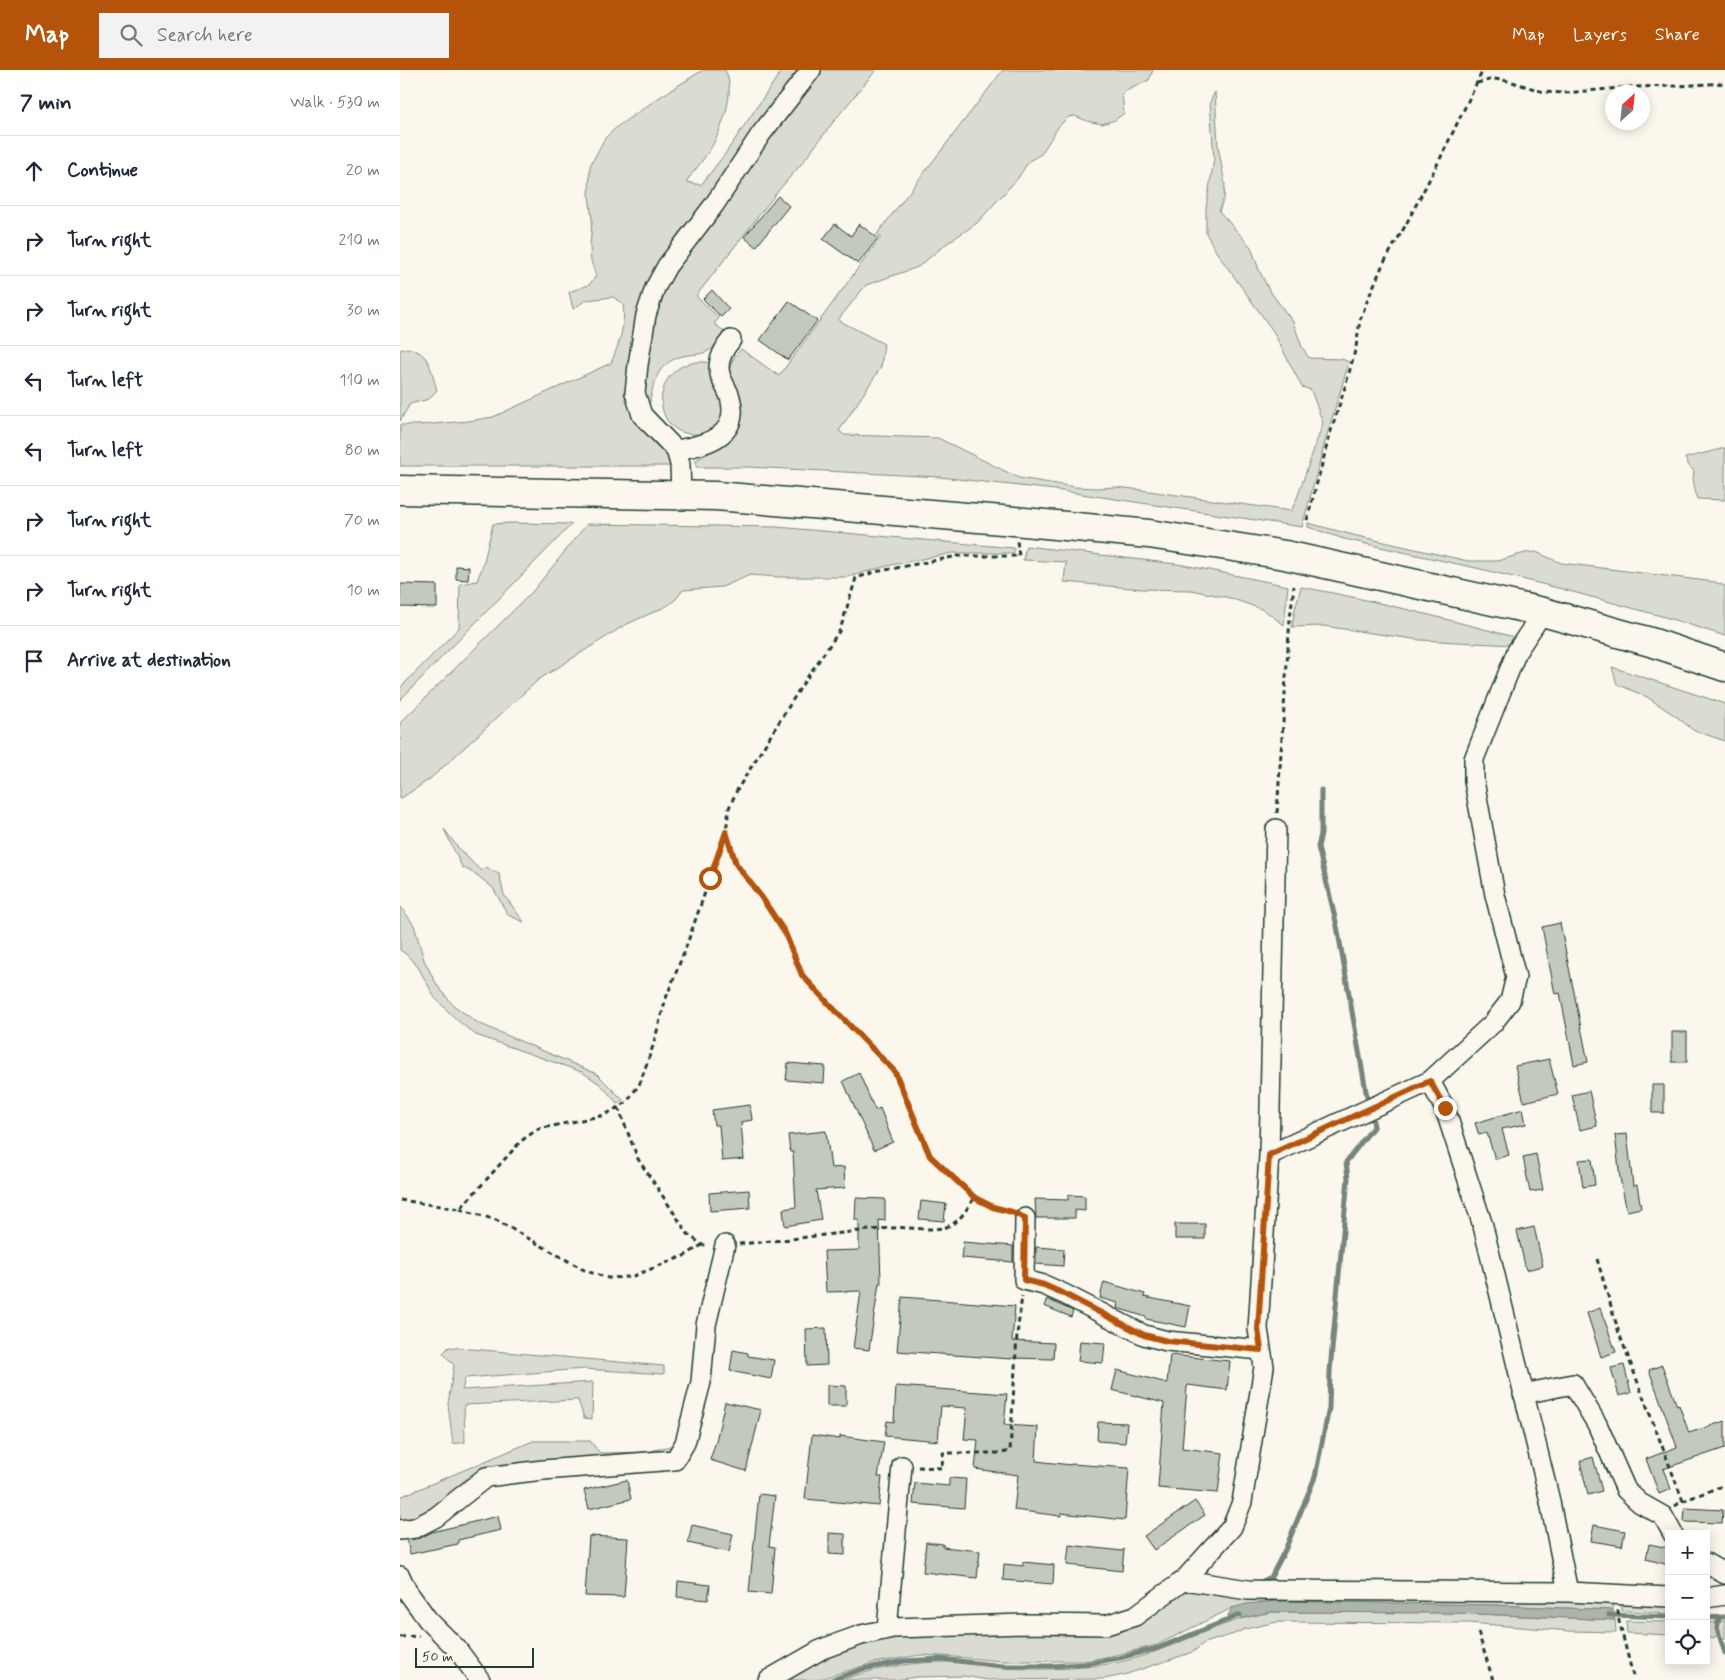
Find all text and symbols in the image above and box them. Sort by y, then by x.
search box [99,13,449,58]
text: Map [25,20,69,51]
icon: search [117,21,145,49]
text: Search here [157,23,253,48]
text: Map [1512,23,1545,47]
text: Layers [1573,23,1627,47]
text: Share [1655,23,1700,47]
north arrow [1605,85,1650,130]
text: 7 min [20,89,72,117]
text: Walk · 530 m [290,92,380,113]
icon: ahead [20,157,48,185]
text: Continue [67,158,138,183]
text: 20 m [346,160,380,181]
icon: right [20,227,48,255]
text: Turn right [67,228,151,253]
text: 210 m [339,230,380,251]
icon: right [20,297,48,325]
text: Turn right [67,298,151,323]
text: 30 m [347,300,380,321]
icon: left [20,367,48,395]
text: Turn left [67,368,143,393]
text: 110 m [339,370,380,391]
icon: left [20,437,48,465]
text: Turn left [67,438,143,463]
text: 80 m [345,440,380,461]
icon: right [20,507,48,535]
text: Turn right [67,508,151,533]
text: 70 m [344,510,380,531]
icon: right [20,577,48,605]
text: Turn right [67,578,151,603]
text: 10 m [347,580,380,601]
icon: arrive [20,647,48,675]
text: Arrive at destination [67,648,231,673]
route start [699,867,722,890]
route end [1434,1097,1457,1120]
map controls [1665,1530,1710,1665]
button: + [1665,1530,1710,1575]
button: − [1665,1575,1710,1620]
button: locate [1665,1620,1710,1665]
scale bar [415,1645,534,1668]
text: 50 m [422,1648,453,1666]

